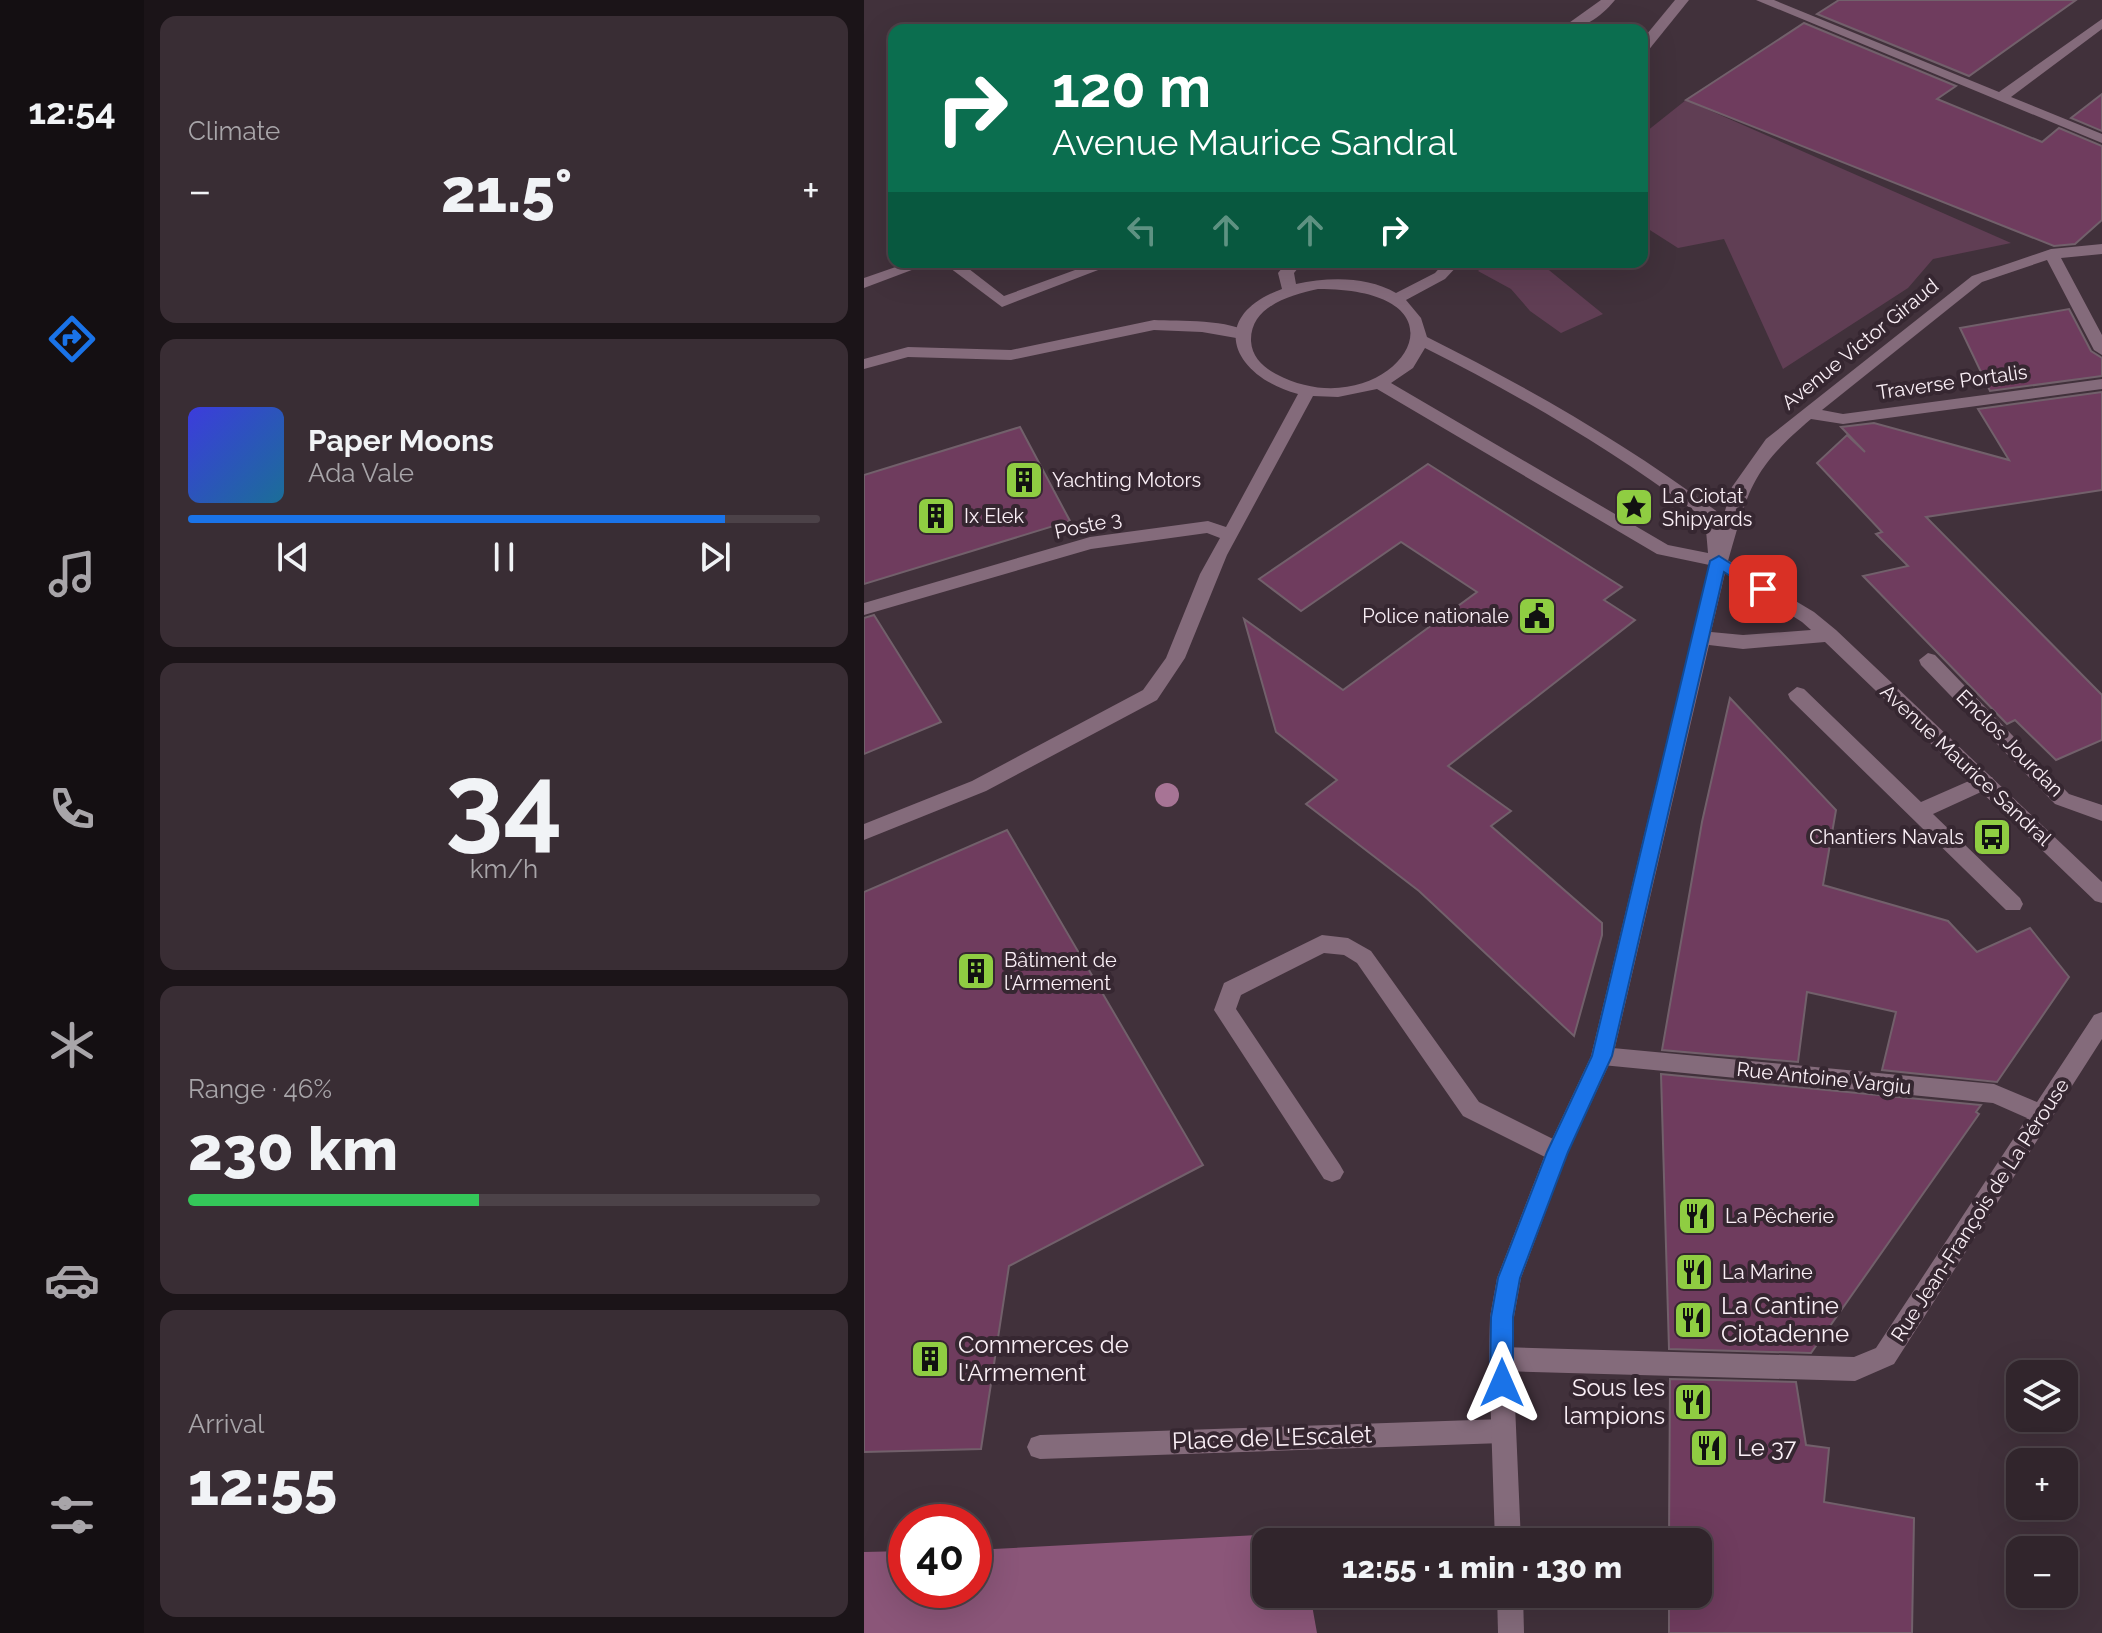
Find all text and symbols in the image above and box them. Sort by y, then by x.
text: 120 m [1052,54,1211,120]
icon: right [920,56,1024,160]
text: 12:54 [28,90,116,132]
text: Climate [188,116,280,146]
text: Avenue Maurice Sandral [1052,121,1457,163]
text: 21.5° [441,156,572,226]
text: − [188,165,212,216]
text: + [802,165,820,216]
icon: left [1120,208,1164,252]
icon: ahead [1204,208,1248,252]
icon: ahead [1288,208,1332,252]
icon: right [1372,208,1416,252]
street label: Avenue Victor Giraud [1777,273,1943,415]
icon: directions [44,311,100,367]
street label: Traverse Portalis [1875,360,2029,404]
text: Paper Moons [308,423,494,458]
text: Ada Vale [308,458,414,488]
building icon: Yachting Motors [1003,459,1045,501]
place label: Yachting Motors [1052,468,1201,492]
place label: La Ciotat Shipyards [1662,484,1752,531]
place icon: La Ciotat Shipyards [1613,486,1655,528]
building icon: Ix Elek [915,495,957,537]
place label: Ix Elek [964,504,1024,528]
street label: Poste 3 [1052,506,1124,544]
icon: previous [271,535,315,579]
icon: pause [482,535,526,579]
icon: next [693,535,737,579]
icon: music [44,546,100,602]
pin [1729,555,1797,623]
icon: arrive [1741,567,1785,611]
public building icon: Police nationale [1516,595,1558,637]
place label: Police nationale [1362,604,1509,628]
street label: Avenue Maurice Sandral [1876,679,2057,851]
street label: Enclos Jourdan [1952,685,2068,801]
text: 34 [445,741,563,863]
icon: phone [44,781,100,837]
bus stop icon: Chantiers Navals [1971,816,2013,858]
place label: Chantiers Navals [1809,825,1964,849]
text: km/h [470,854,538,884]
place label: Bâtiment de l'Armement [1004,948,1117,995]
building icon: Bâtiment de l'Armement [955,950,997,992]
icon: climate [44,1017,100,1073]
street label: Rue Antoine Vargiu [1735,1057,1913,1099]
text: Range · 46% [188,1074,332,1104]
street label: Rue Jean-François de La Pérouse [1886,1074,2074,1346]
text: 230 km [188,1114,398,1184]
restaurant icon: La Pêcherie [1676,1195,1718,1237]
place label: La Pêcherie [1725,1204,1834,1228]
restaurant icon: La Marine [1673,1251,1715,1293]
icon: car [44,1252,100,1308]
place label: La Marine [1722,1260,1813,1284]
place label: La Cantine Ciotadenne [1721,1291,1849,1348]
restaurant icon: La Cantine Ciotadenne [1672,1299,1714,1341]
place label: Commerces de l'Armement [958,1330,1129,1387]
building icon: Commerces de l'Armement [909,1338,951,1380]
position arrow [1460,1341,1544,1425]
map controls [2006,1360,2078,1608]
button: layers [2006,1360,2078,1432]
place label: Sous les lampions [1563,1373,1665,1430]
restaurant icon: Sous les lampions [1672,1381,1714,1423]
text: Arrival [188,1409,264,1439]
street label: Place de L'Escalet [1171,1420,1373,1455]
restaurant icon: Le 37 [1688,1427,1730,1469]
place label: Le 37 [1737,1433,1797,1462]
button: + [2006,1448,2078,1520]
text: 12:55 [188,1449,337,1519]
icon: filters [44,1487,100,1543]
speed limit sign: 40 [888,1504,992,1608]
button: − [2006,1536,2078,1608]
text: 12:55 · 1 min · 130 m [1342,1550,1622,1585]

